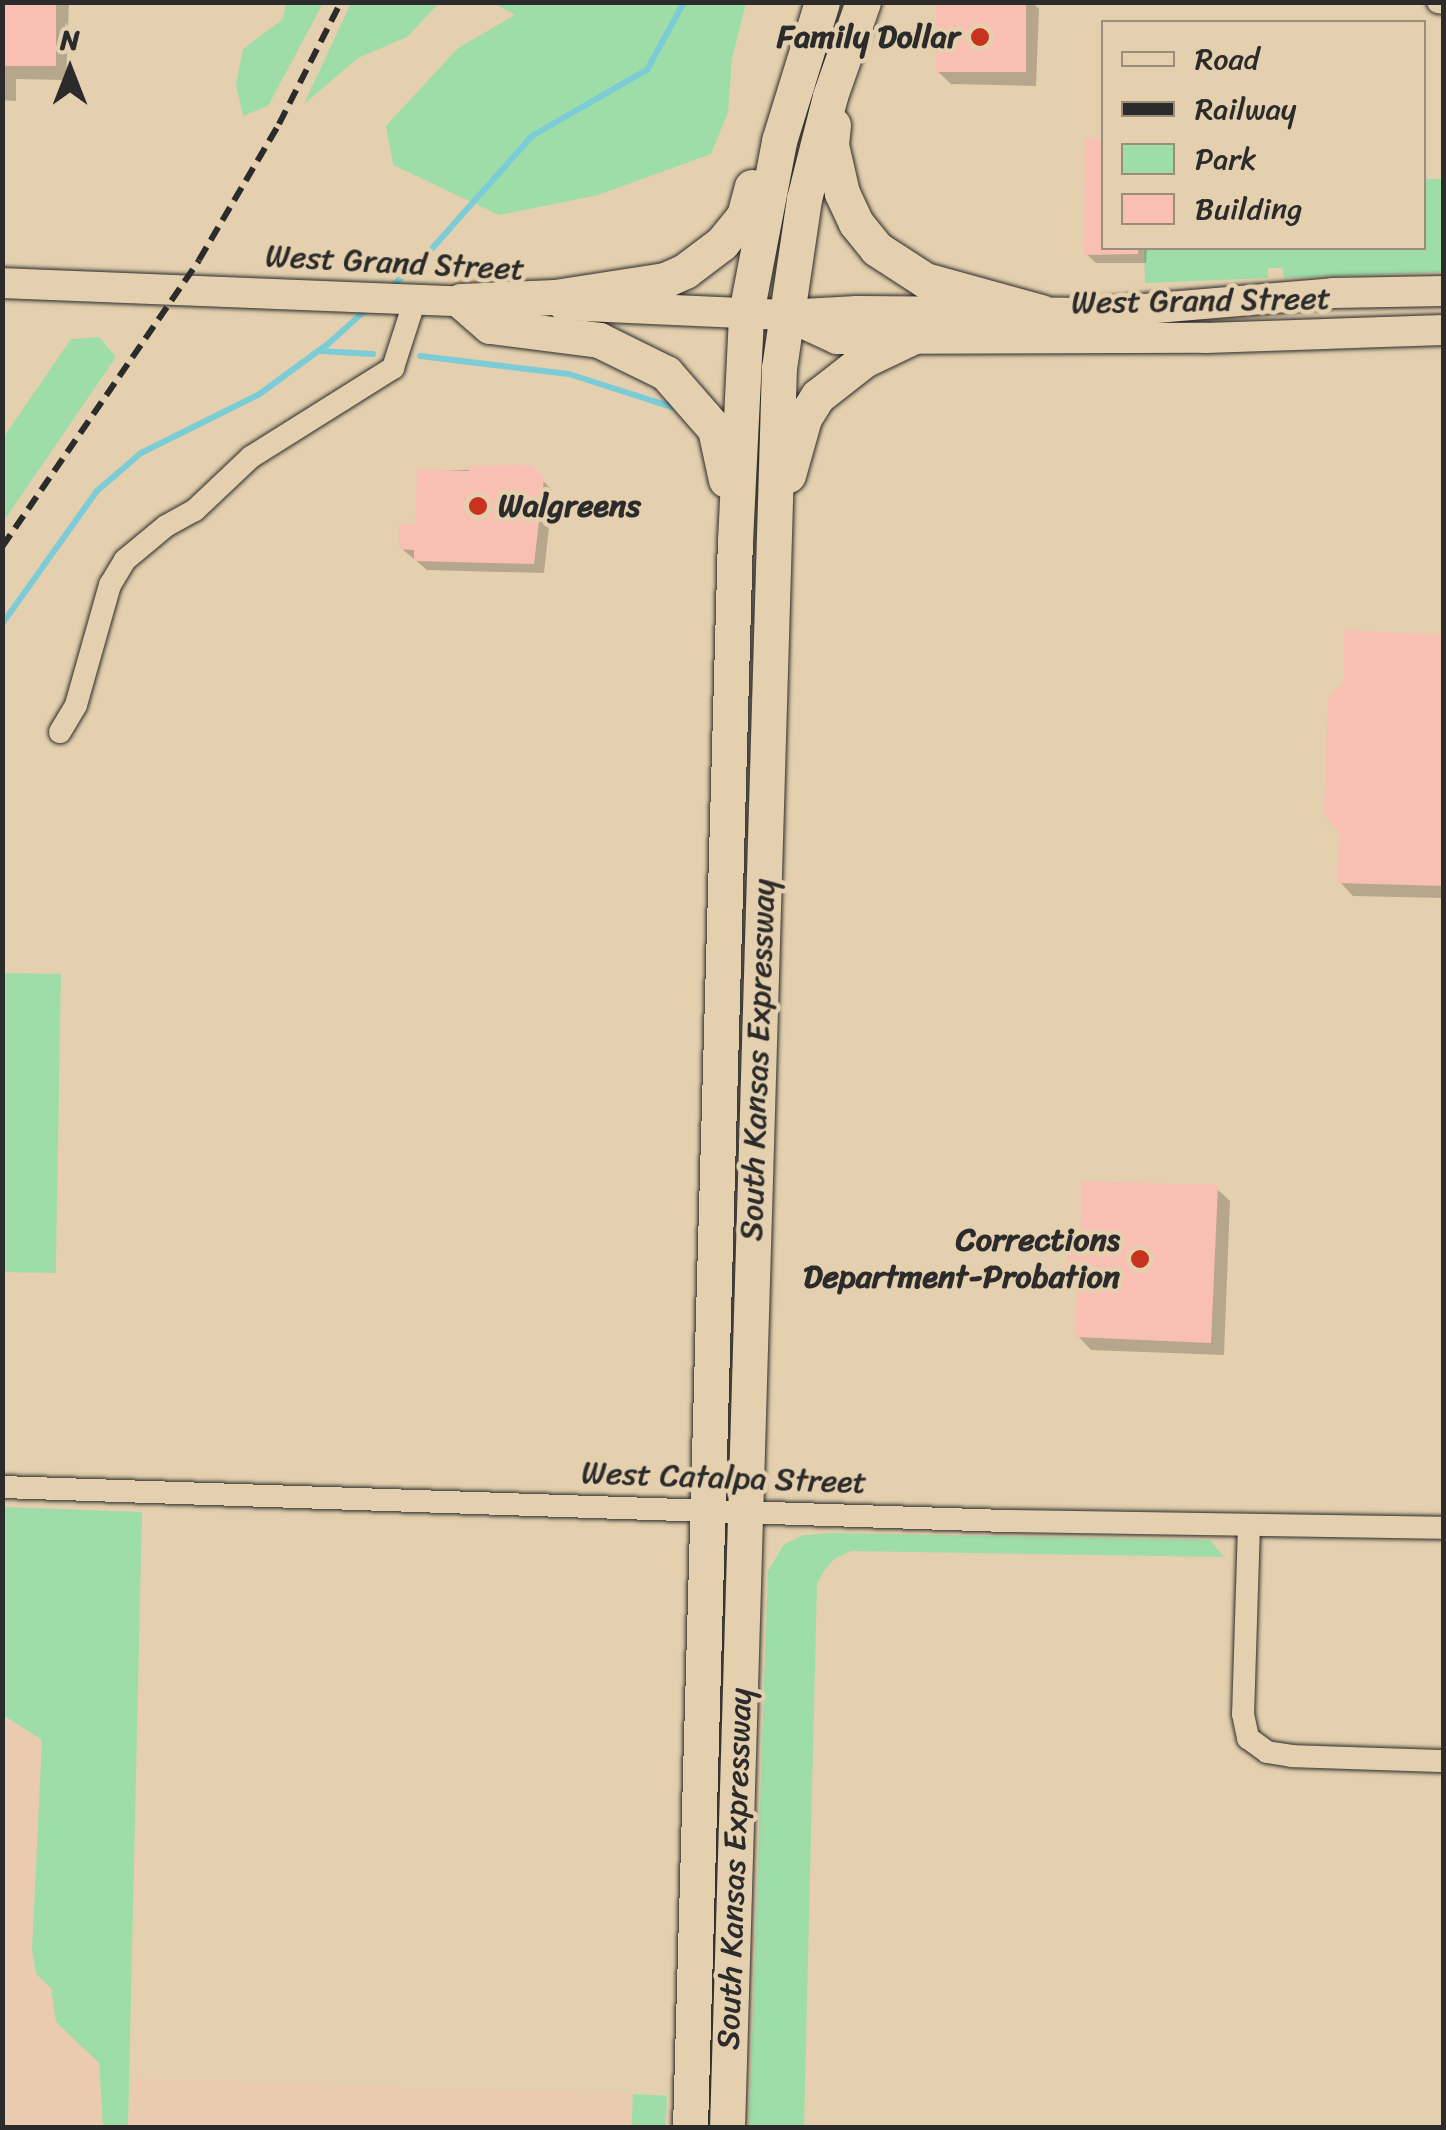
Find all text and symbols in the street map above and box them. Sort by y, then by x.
text: N [60,15,80,64]
place label: Family Dollar [776,18,960,56]
north arrow [20,20,120,120]
legend [1101,20,1426,250]
marker: Family Dollar [969,26,991,48]
text: Road [1195,32,1259,86]
text: Railway [1195,82,1296,136]
text: Park [1195,132,1257,186]
text: Building [1195,182,1302,236]
street label: West Grand Street [263,237,527,289]
street label: West Grand Street [1069,280,1333,322]
place label: Walgreens [498,487,641,525]
marker: Walgreens [467,495,489,517]
street label: South Kansas Expressway [732,878,784,1242]
place label: Corrections Department-Probation [803,1222,1120,1297]
marker: Corrections Department-Probation [1129,1248,1151,1270]
street label: West Catalpa Street [580,1454,868,1502]
street label: South Kansas Expressway [709,1687,761,2051]

